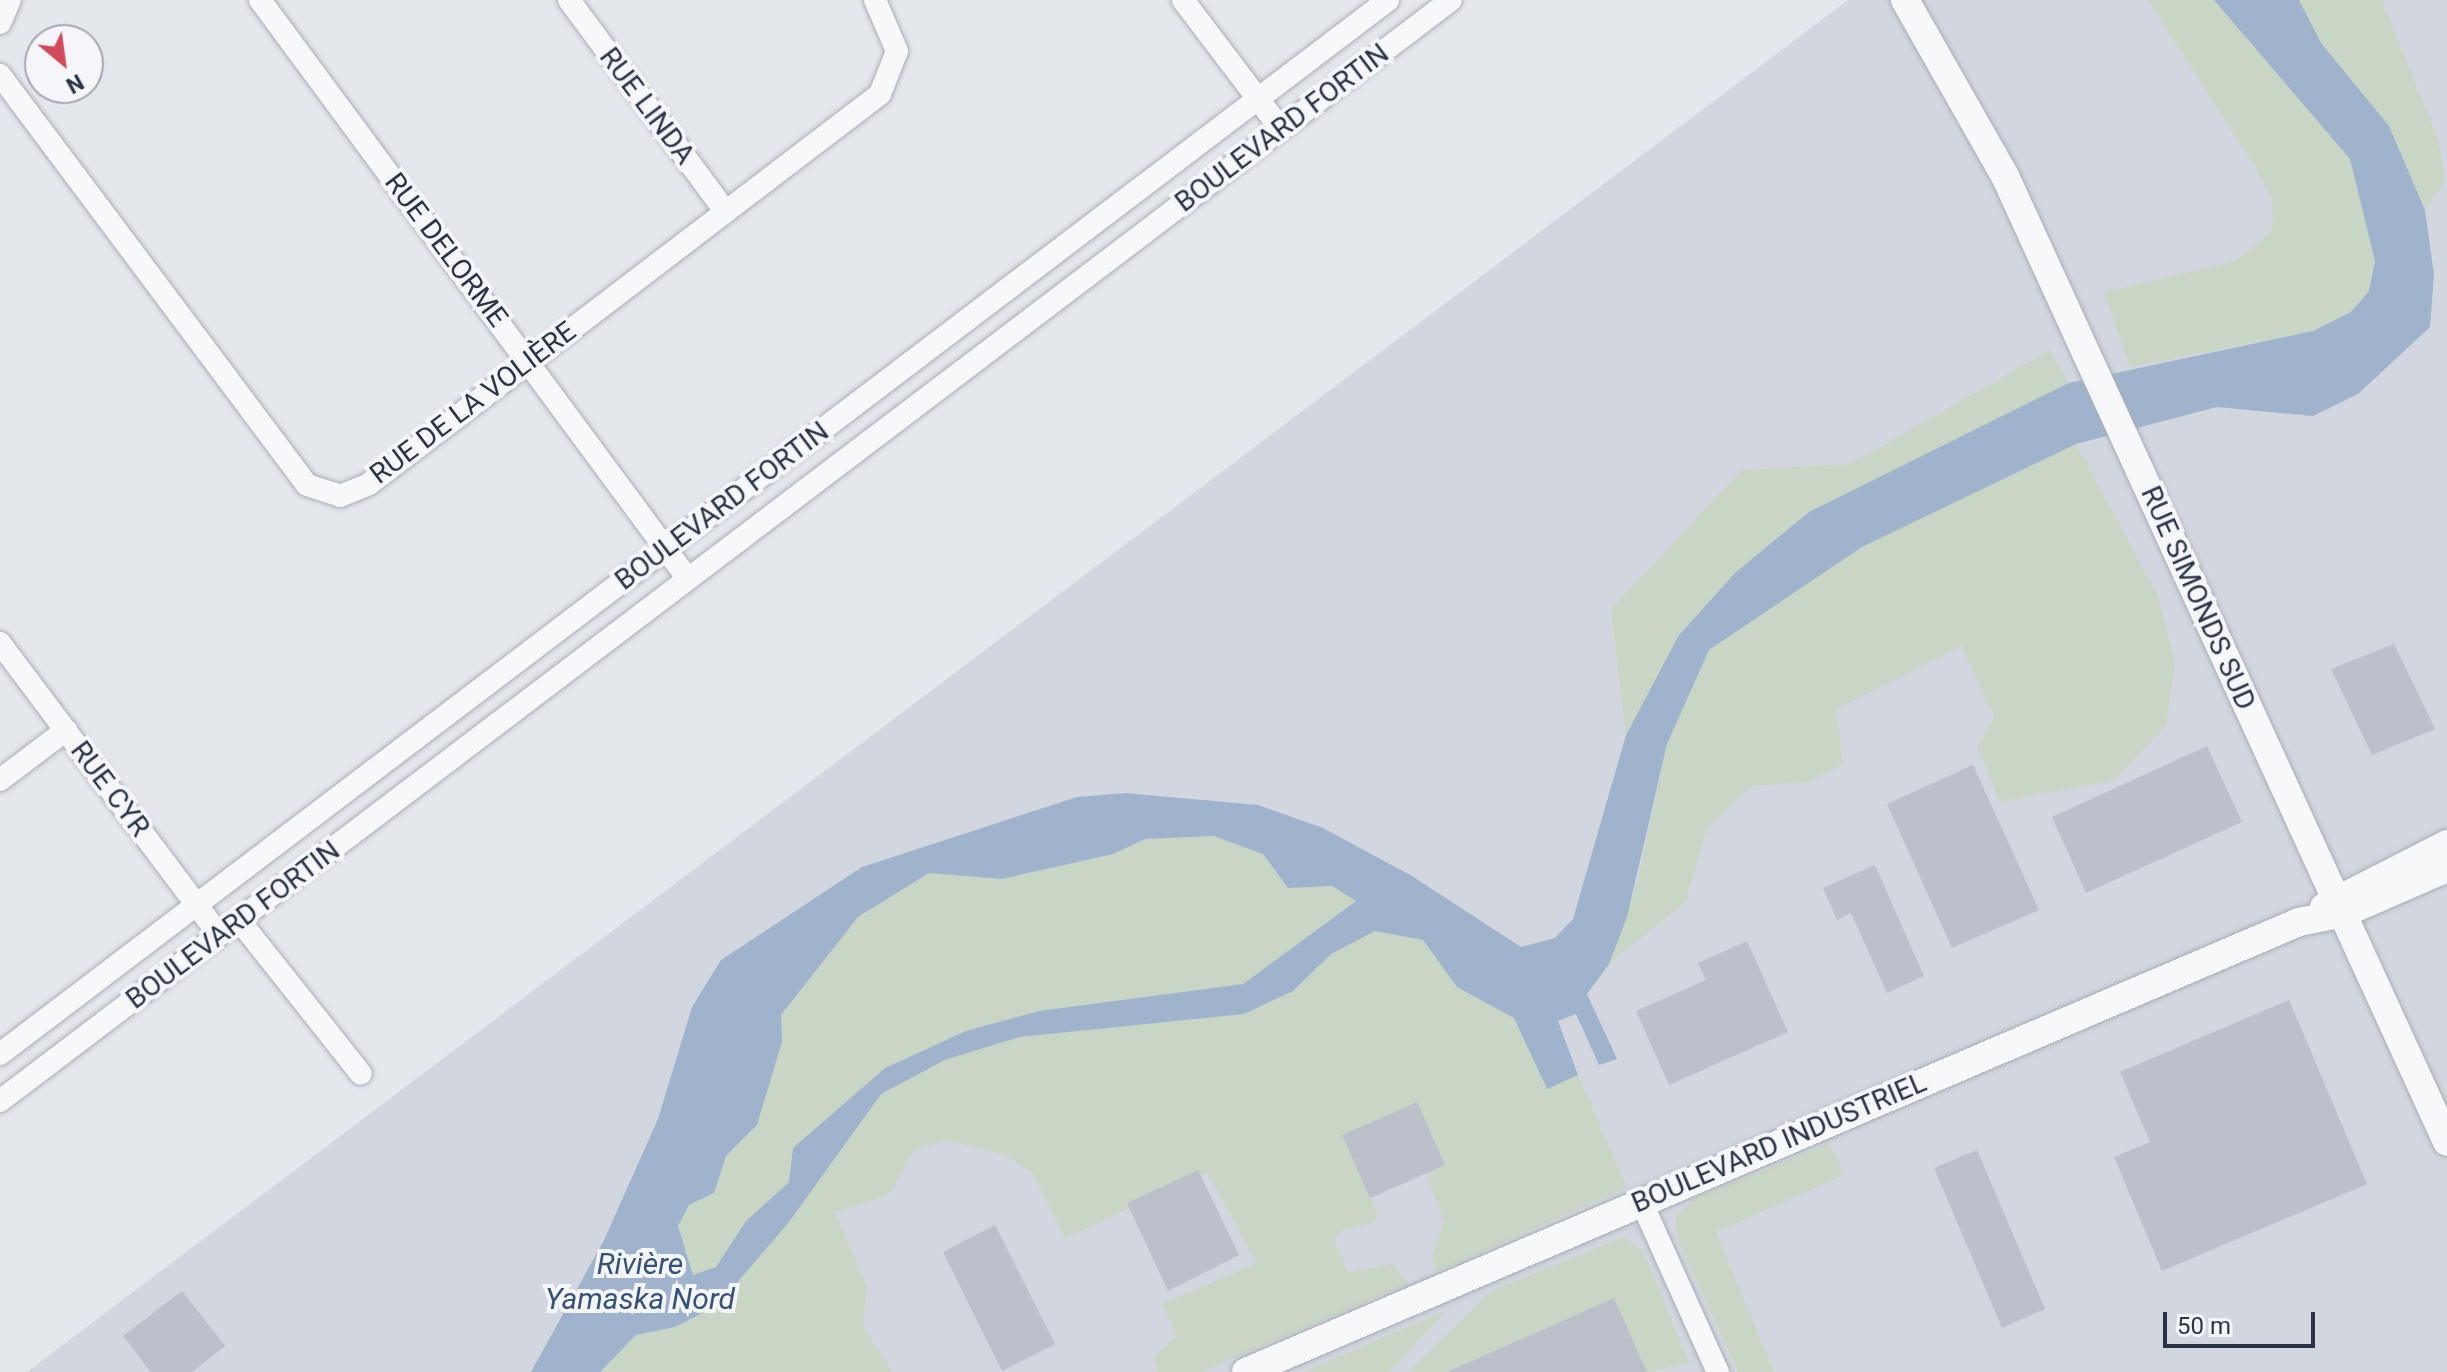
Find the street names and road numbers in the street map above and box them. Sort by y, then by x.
street label: BOULEVARD FORTIN [1169,37,1395,219]
street label: RUE LINDA [592,41,702,171]
street label: RUE DELORME [377,167,515,333]
street label: RUE DE LA VOLIÈRE [364,315,582,491]
street label: BOULEVARD FORTIN [609,415,835,597]
street label: RUE SIMONDS SUD [2134,481,2262,715]
street label: RUE CYR [63,735,157,843]
street label: BOULEVARD FORTIN [120,834,346,1016]
street label: BOULEVARD INDUSTRIEL [1627,1066,1931,1220]

